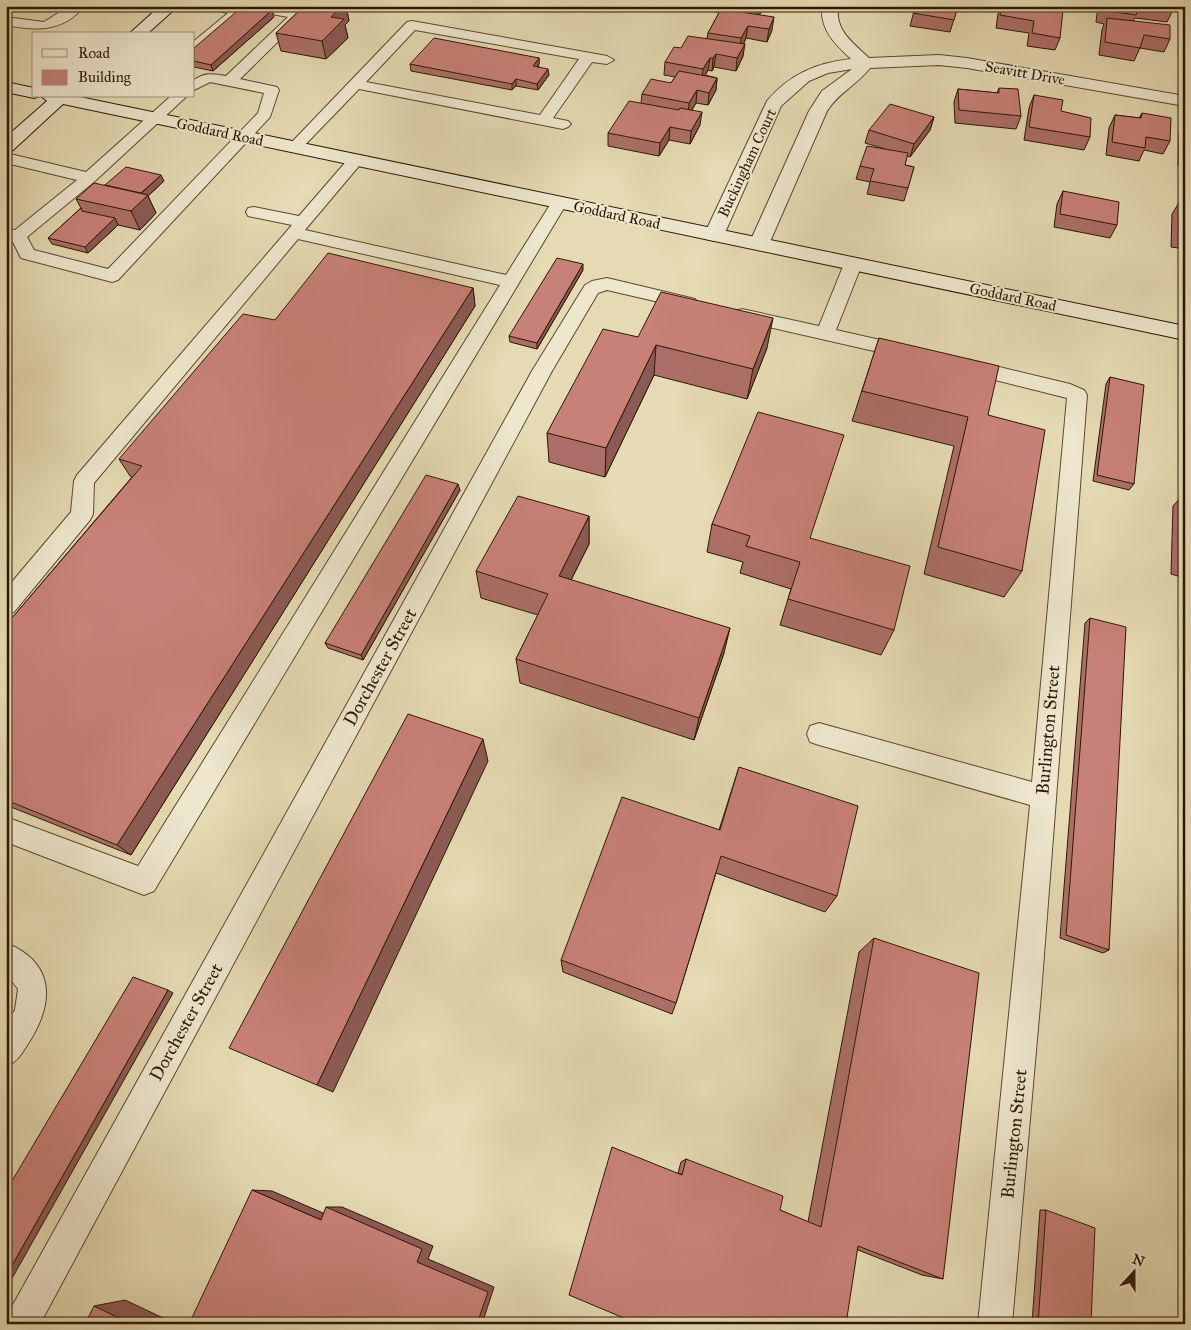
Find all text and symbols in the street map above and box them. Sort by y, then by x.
legend [32,32,195,98]
text: Road [78,44,110,62]
street label: Seavitt Drive [984,57,1066,89]
text: Building [78,68,132,86]
street label: Buckingham Court [714,105,780,220]
street label: Goddard Road [175,114,266,150]
street label: Goddard Road [572,197,663,233]
street label: Goddard Road [968,279,1059,315]
street label: Dorchester Street [339,604,422,730]
street label: Burlington Street [1031,664,1066,796]
street label: Dorchester Street [145,959,228,1085]
street label: Burlington Street [996,1068,1033,1200]
north arrow [1108,1248,1158,1298]
text: N [1130,1250,1147,1270]

